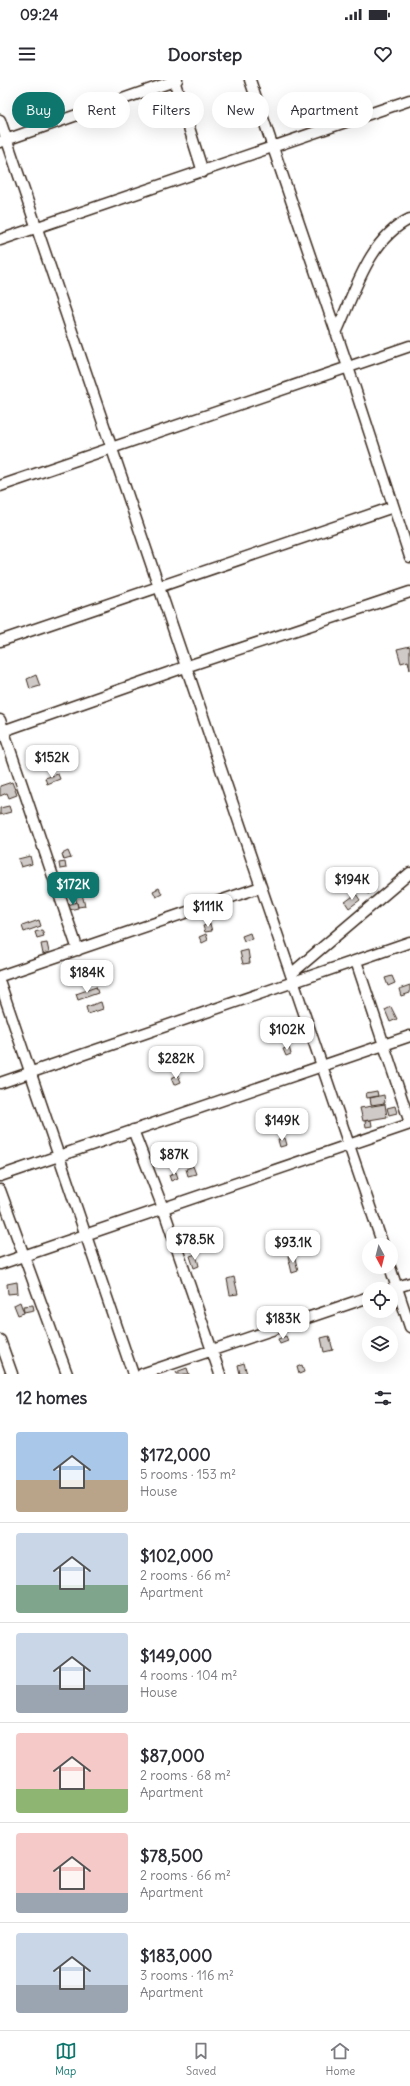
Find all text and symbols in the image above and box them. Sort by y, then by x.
text: 09:24 [20,5,59,24]
icon: menu [16,43,38,65]
text: Doorstep [168,43,242,66]
icon: heart [372,43,394,65]
chip: Buy [12,92,65,128]
chip: Rent [73,92,130,128]
chip: Filters [138,92,204,128]
chip: New [212,92,269,128]
chip: Apartment [277,92,373,128]
pin: $152K [24,745,80,779]
text: $152K [35,749,69,766]
pin: $194K [324,867,380,901]
text: $194K [334,871,370,888]
pin: $172K [45,872,101,906]
text: $172K [56,876,90,893]
pin: $111K [180,894,236,928]
text: $111K [193,898,223,915]
pin: $184K [59,960,115,994]
text: $184K [69,964,105,981]
pin: $102K [259,1017,315,1051]
text: $102K [269,1021,305,1038]
pin: $282K [148,1046,204,1080]
text: $282K [158,1050,194,1067]
pin: $149K [254,1108,310,1142]
text: $149K [264,1112,300,1129]
pin: $87K [150,1142,198,1176]
text: $87K [159,1146,189,1163]
pin: $78.5K [162,1227,228,1261]
pin: $93.1K [260,1230,326,1264]
text: $78.5K [175,1231,215,1248]
text: $93.1K [274,1234,312,1251]
north arrow [362,1238,398,1274]
map controls [362,1238,398,1362]
button: locate [362,1282,398,1318]
pin: $183K [255,1306,311,1340]
text: $183K [265,1310,301,1327]
button: layers [362,1326,398,1362]
text: 12 homes [16,1387,87,1409]
icon: filters [372,1387,394,1409]
text: $172,000 [140,1444,211,1466]
icon: home [48,1448,96,1496]
text: 5 rooms · 153 m² [140,1466,236,1483]
text: House [140,1483,177,1500]
text: $102,000 [140,1545,214,1567]
icon: home [48,1549,96,1597]
text: 2 rooms · 66 m² [140,1567,231,1584]
text: Apartment [140,1584,203,1601]
text: $149,000 [140,1645,212,1667]
icon: home [48,1649,96,1697]
text: 4 rooms · 104 m² [140,1667,237,1684]
text: House [140,1684,177,1701]
text: $87,000 [140,1745,205,1767]
icon: home [48,1749,96,1797]
text: 2 rooms · 68 m² [140,1767,231,1784]
text: Apartment [140,1784,203,1801]
text: $78,500 [140,1845,203,1867]
icon: home [48,1849,96,1897]
text: 2 rooms · 66 m² [140,1867,231,1884]
text: Apartment [140,1884,203,1901]
text: $183,000 [140,1945,212,1967]
icon: home [48,1949,96,1997]
text: 3 rooms · 116 m² [140,1967,234,1984]
text: Apartment [140,1984,203,2001]
tab: Map [55,2040,77,2078]
tab: Saved [186,2040,216,2078]
tab: Home [326,2040,355,2078]

